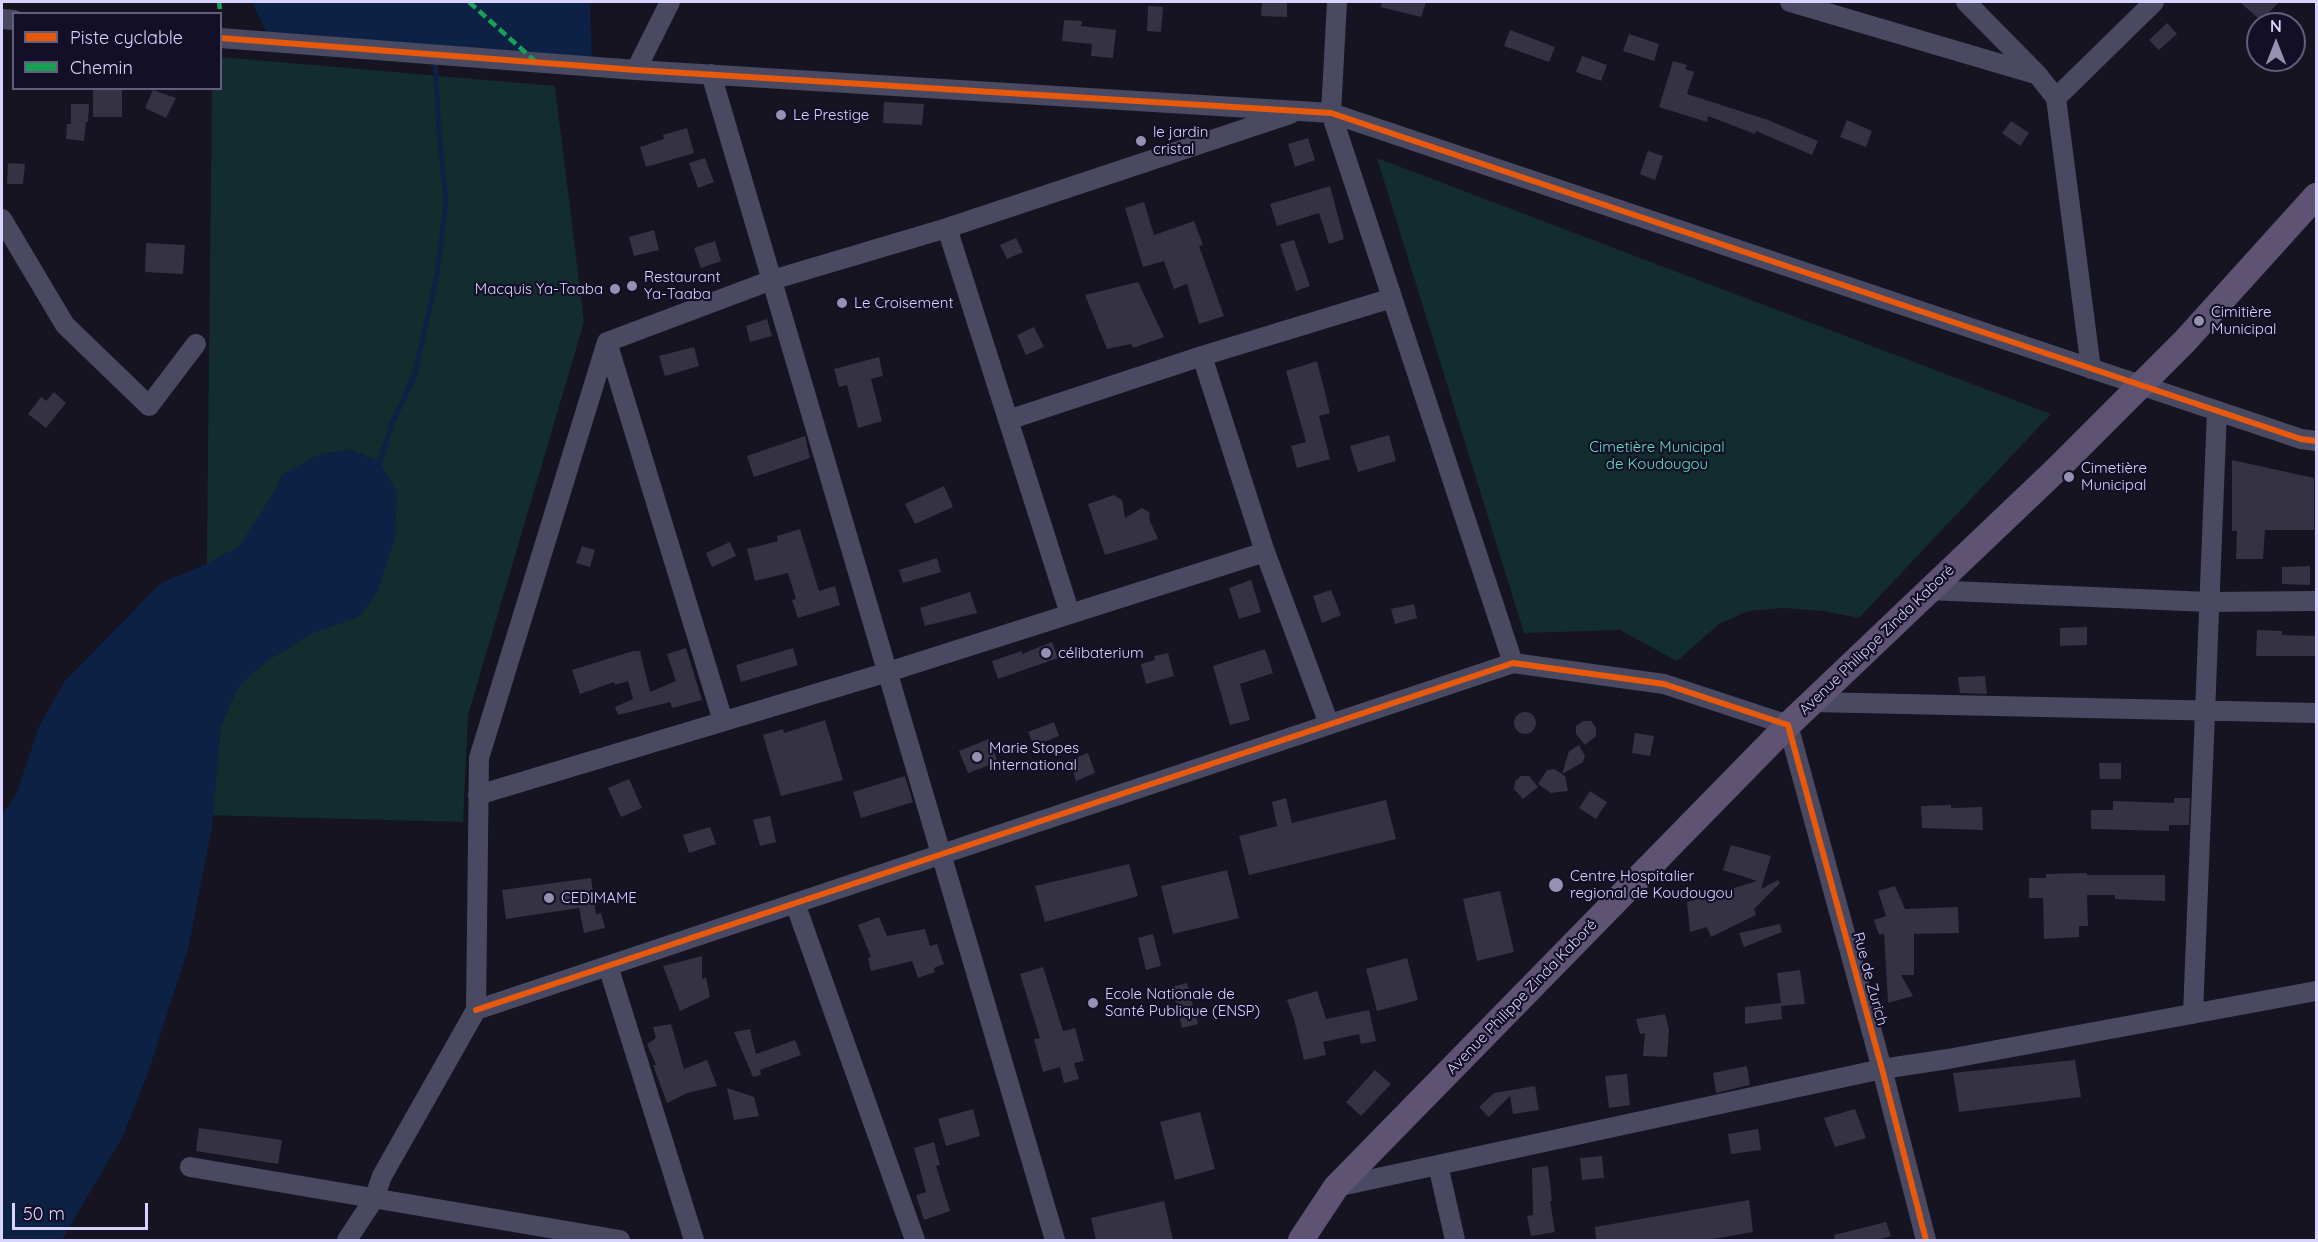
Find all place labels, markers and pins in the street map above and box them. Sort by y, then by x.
place label: Le Prestige [793,106,869,124]
marker: Le Prestige [774,108,788,122]
place label: le jardin cristal [1153,123,1208,158]
marker: le jardin cristal [1134,134,1148,148]
place label: Restaurant Ya-Taaba [644,268,720,303]
marker: Restaurant Ya-Taaba [625,279,639,293]
place label: Macquis Ya-Taaba [475,280,603,298]
marker: Macquis Ya-Taaba [608,282,622,296]
place label: Le Croisement [854,294,953,312]
marker: Le Croisement [835,296,849,310]
place label: Cimitière Municipal [2211,303,2276,338]
marker: Cimitière Municipal [2192,314,2206,328]
place label: Cimetière Municipal [2081,459,2147,494]
marker: Cimetière Municipal [2062,470,2076,484]
place label: célibaterium [1058,644,1144,662]
marker: célibaterium [1039,646,1053,660]
place label: Marie Stopes International [989,739,1079,774]
marker: Marie Stopes International [970,750,984,764]
place label: Centre Hospitalier regional de Koudougou [1570,867,1733,902]
marker: Centre Hospitalier regional de Koudougou [1547,876,1565,894]
place label: CEDIMAME [561,889,637,907]
marker: CEDIMAME [542,891,556,905]
place label: Ecole Nationale de Santé Publique (ENSP) [1105,985,1260,1020]
marker: Ecole Nationale de Santé Publique (ENSP) [1086,996,1100,1010]

